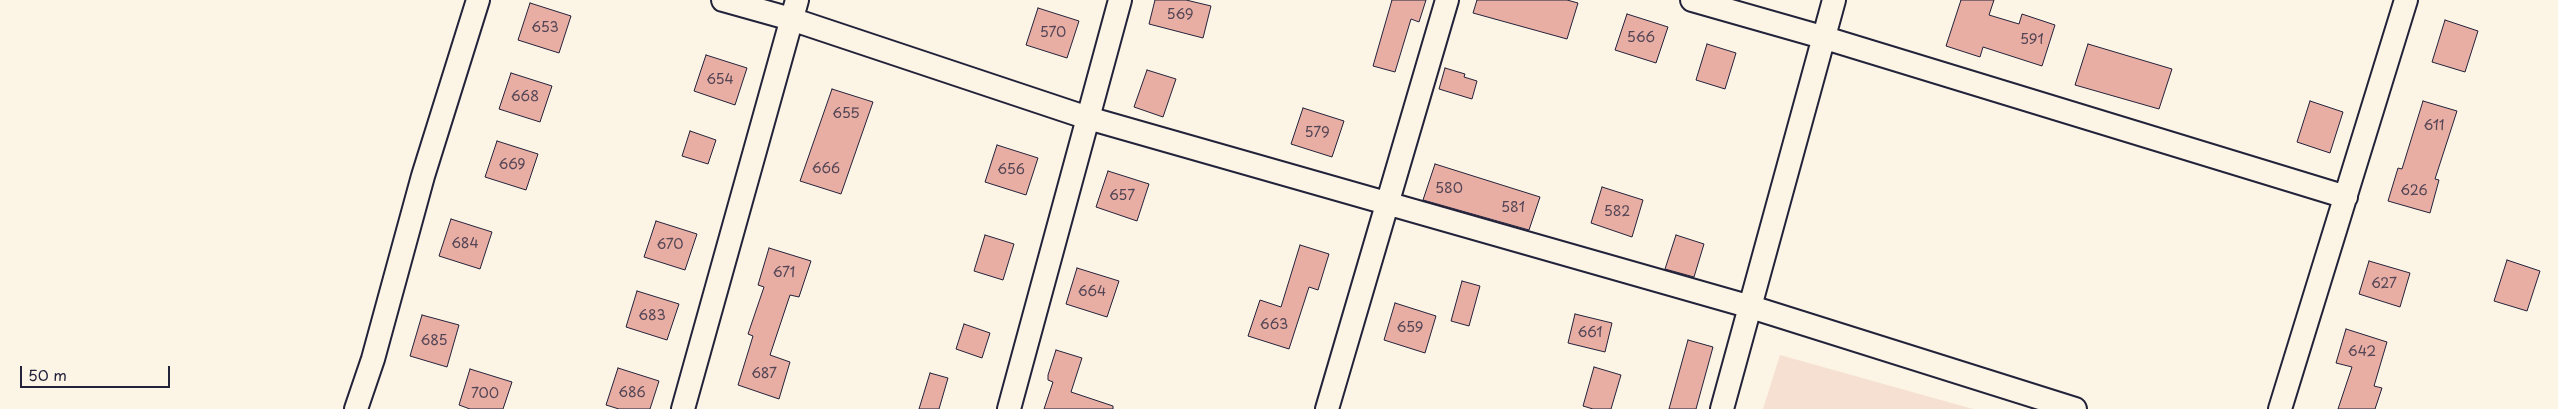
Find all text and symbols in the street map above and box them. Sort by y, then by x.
house number: 569 [1166,7,1194,23]
house number: 653 [531,20,559,36]
house number: 570 [1040,25,1066,41]
house number: 566 [1627,30,1655,46]
house number: 591 [2020,32,2044,48]
house number: 654 [706,72,734,88]
house number: 668 [511,89,539,105]
house number: 655 [832,106,860,122]
house number: 611 [2423,118,2445,134]
house number: 579 [1304,125,1330,141]
house number: 669 [498,157,526,173]
house number: 666 [812,161,840,177]
house number: 656 [997,162,1025,178]
house number: 580 [1435,181,1463,197]
house number: 626 [2400,183,2428,199]
house number: 657 [1109,188,1135,204]
house number: 581 [1501,200,1525,216]
house number: 582 [1604,204,1630,220]
house number: 684 [451,236,479,252]
house number: 670 [656,237,684,253]
house number: 671 [773,265,795,281]
house number: 627 [2371,276,2397,292]
house number: 664 [1078,284,1106,300]
house number: 683 [638,308,666,324]
house number: 663 [1260,317,1288,333]
house number: 659 [1397,320,1423,336]
house number: 661 [1577,325,1603,341]
house number: 685 [421,333,447,349]
house number: 642 [2348,344,2376,360]
scale bar [22,356,172,388]
text: 50 m [28,363,67,386]
house number: 687 [751,366,777,382]
house number: 686 [618,385,646,401]
house number: 700 [471,386,499,402]

